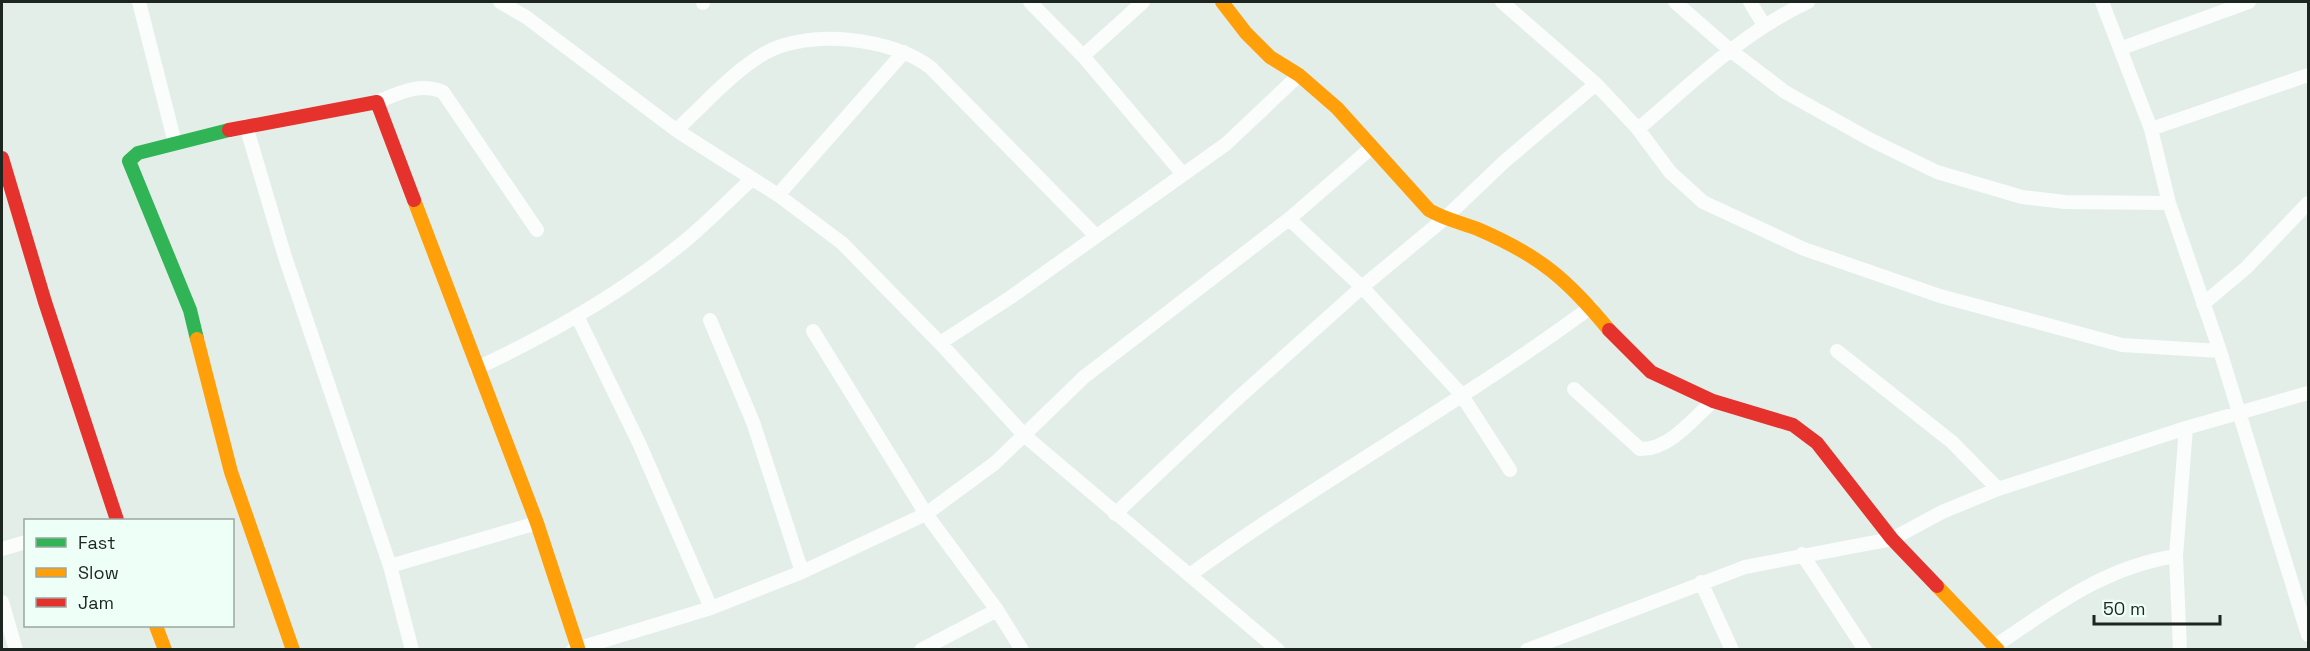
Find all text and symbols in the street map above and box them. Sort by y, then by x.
legend [24,519,234,627]
text: Fast [78,531,115,554]
text: Slow [78,561,119,584]
scale bar [2094,588,2220,626]
text: Jam [78,591,114,614]
text: 50 m [2103,597,2145,620]

